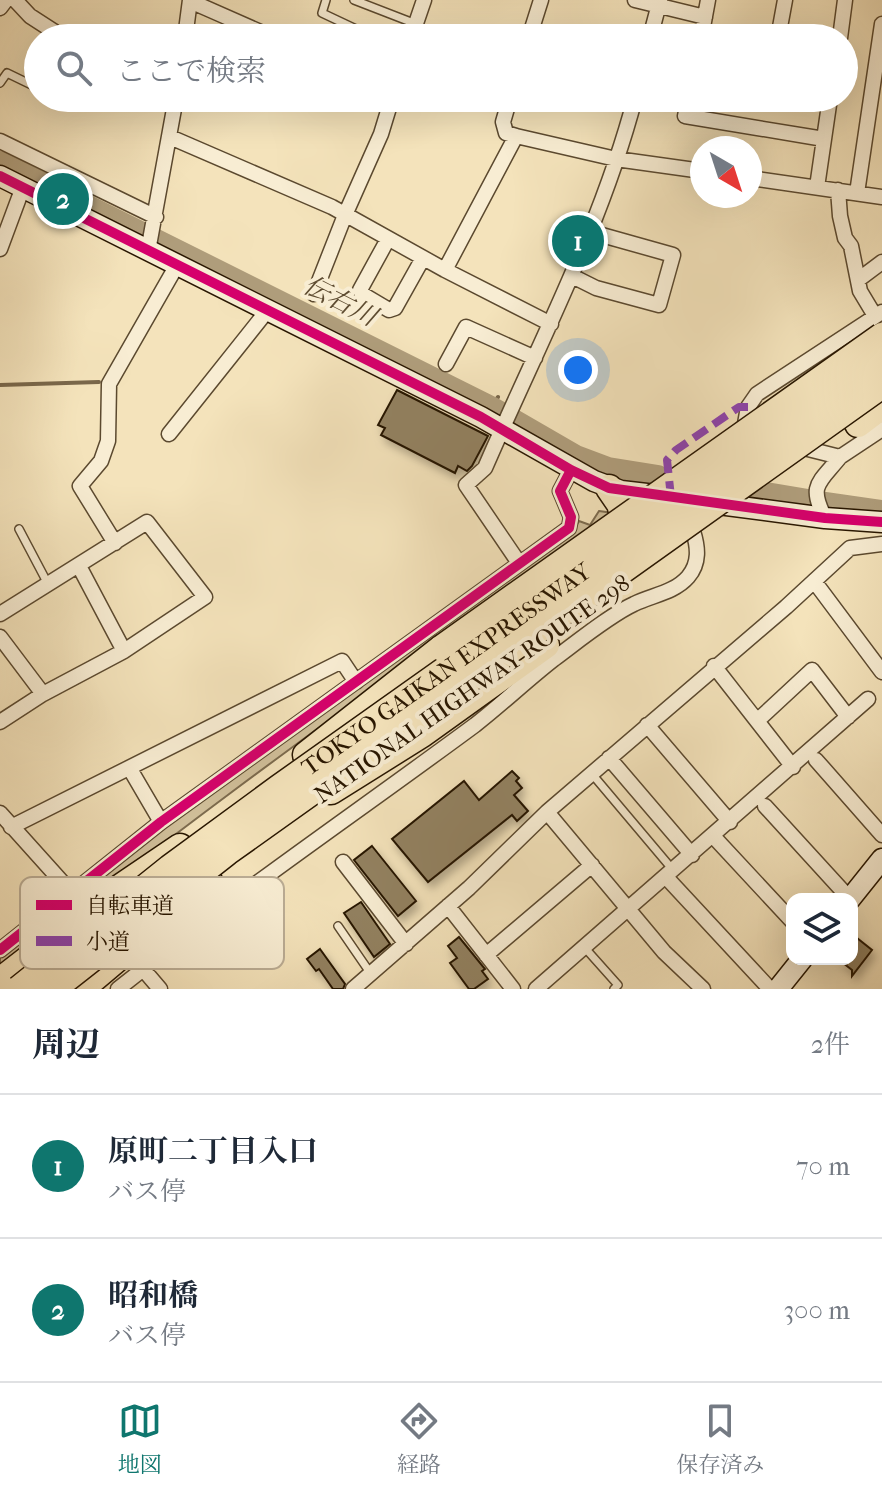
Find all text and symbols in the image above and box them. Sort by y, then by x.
search box [24,24,858,112]
icon: search [52,46,96,90]
text: ここで検索 [116,54,266,89]
north arrow [690,136,762,208]
pin: 2 [37,169,89,229]
pin: 1 [552,211,604,271]
water label: 伝右川 [298,269,384,334]
your location [558,350,598,390]
street label: TOKYO GAIKAN EXPRESSWAY [296,557,597,781]
street label: NATIONAL HIGHWAY ROUTE 298 [309,569,635,809]
legend [20,877,284,969]
text: 自転車道 [86,893,174,919]
map controls [786,893,858,965]
button: layers [786,893,858,965]
text: 小道 [86,929,130,955]
text: 周辺 [32,1025,100,1065]
text: 2件 [811,1029,850,1060]
text: 原町二丁目入口 [108,1134,318,1169]
text: 1 [53,1151,63,1182]
text: 70 m [796,1151,850,1182]
text: バス停 [108,1176,186,1207]
text: 昭和橋 [108,1278,198,1313]
text: 2 [51,1295,65,1326]
text: 300 m [783,1295,850,1326]
text: バス停 [108,1320,186,1351]
tab: 地図 [118,1399,162,1478]
tab: 経路 [397,1399,441,1478]
tab: 保存済み [676,1399,764,1478]

